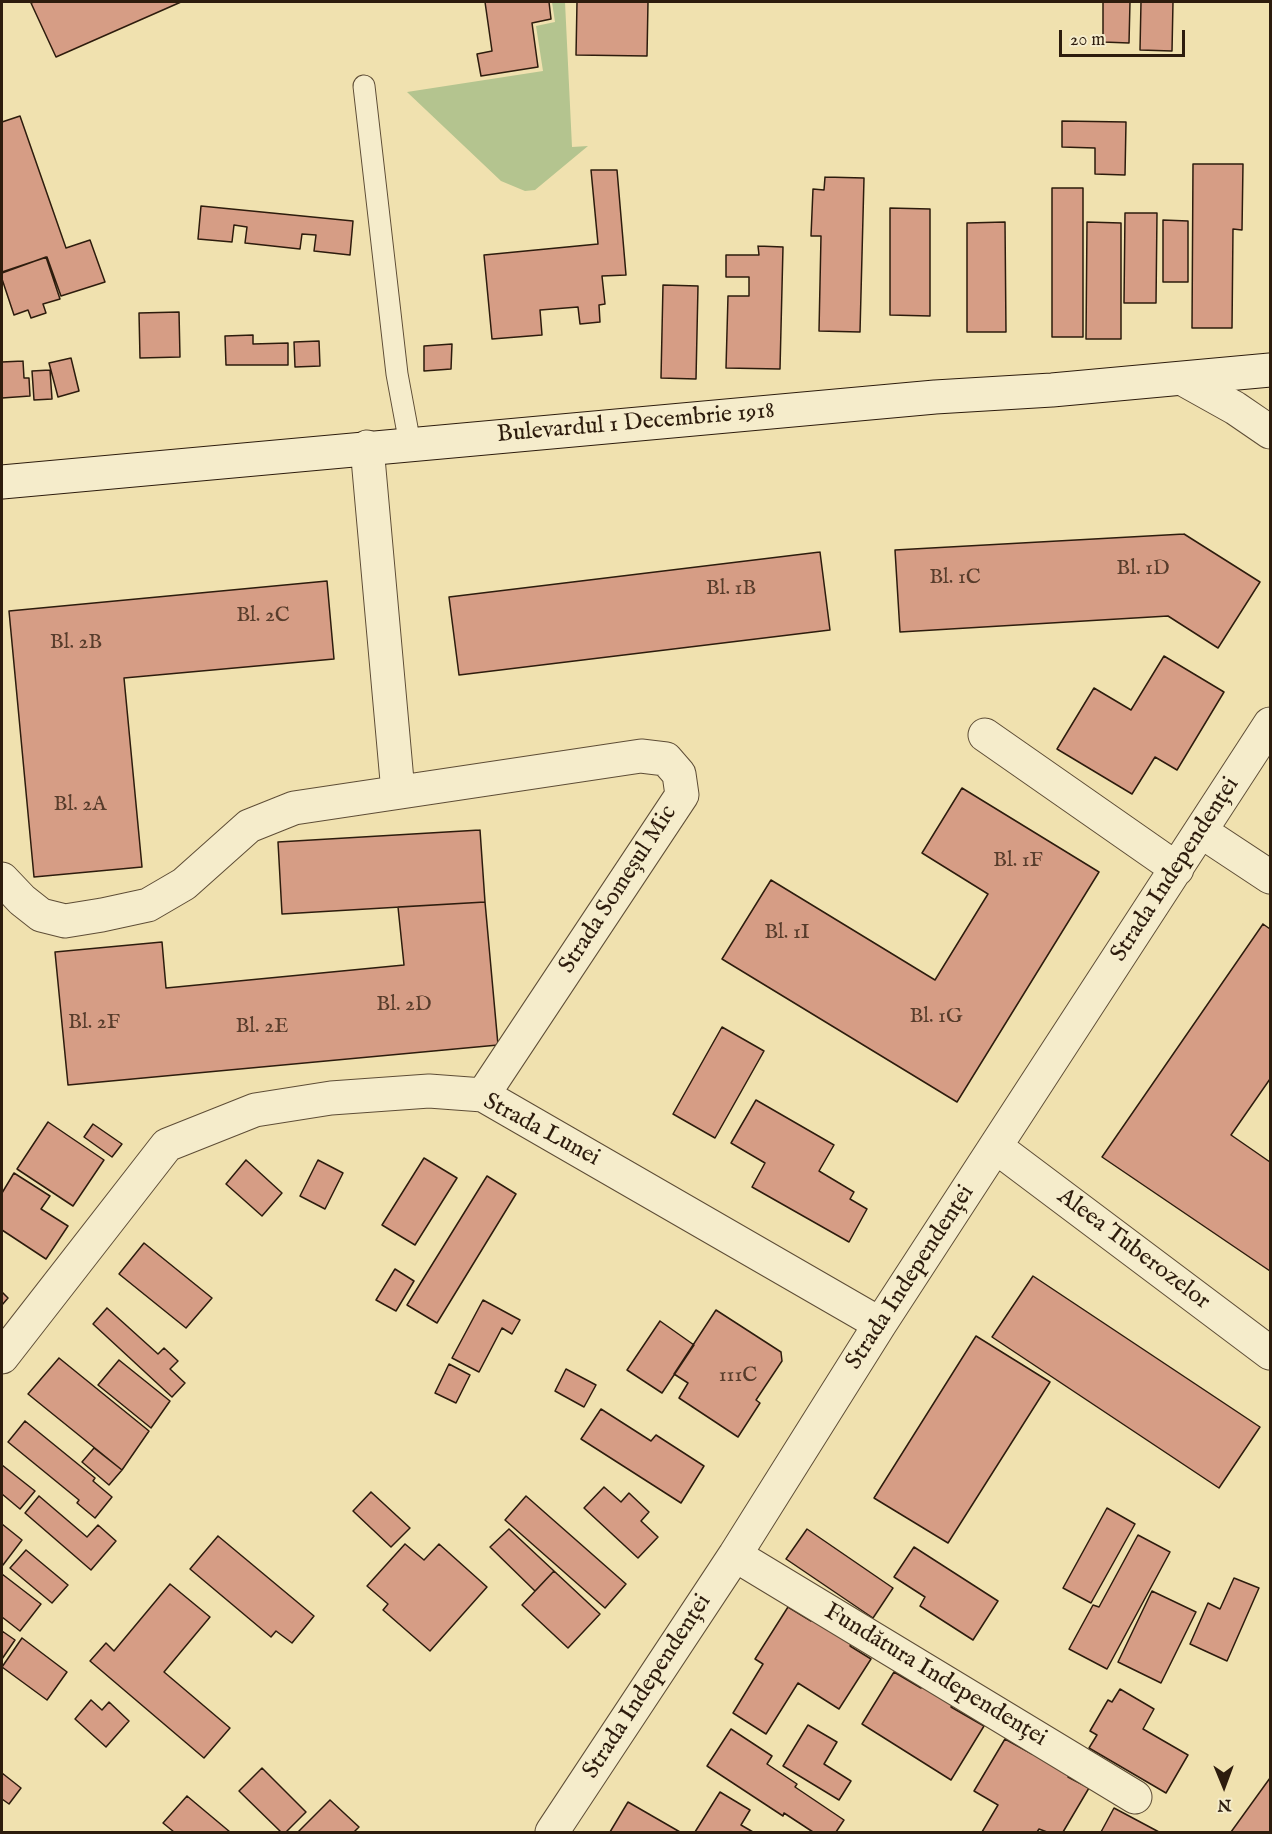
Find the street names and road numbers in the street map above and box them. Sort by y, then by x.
street label: Bulevardul 1 Decembrie 1918 [496,398,776,450]
street label: Strada Independenței [1106,772,1246,968]
street label: Strada Someșul Mic [554,800,684,980]
street label: Strada Lunei [478,1088,604,1174]
street label: Strada Independenței [841,1180,981,1376]
street label: Aleea Tuberozelor [1051,1183,1215,1317]
street label: Strada Independenței [578,1589,718,1785]
street label: Fundătura Independenței [818,1598,1052,1754]

